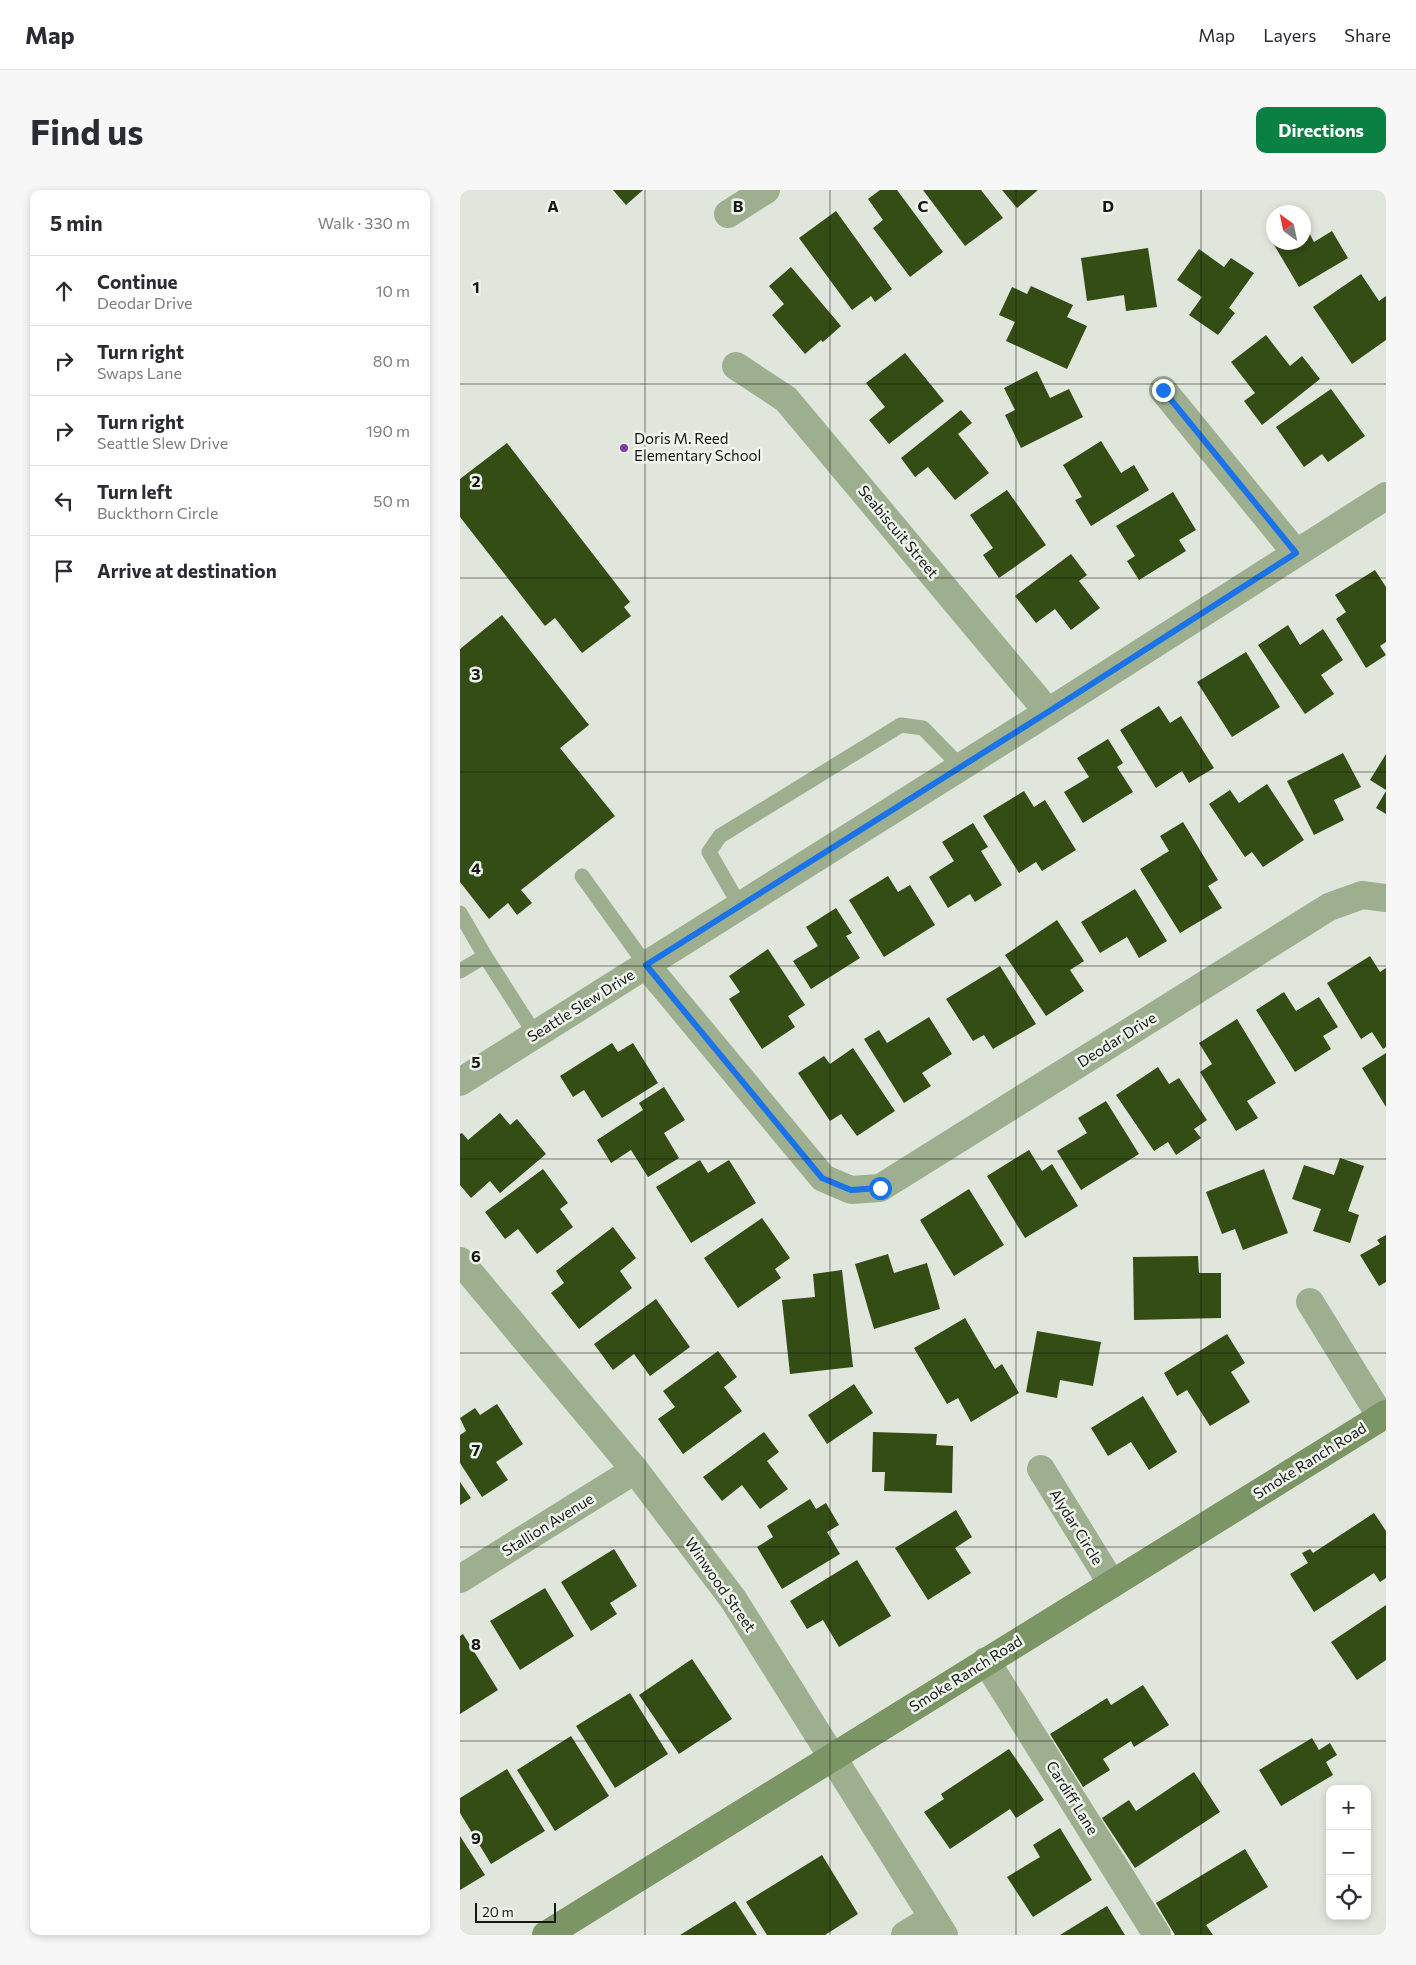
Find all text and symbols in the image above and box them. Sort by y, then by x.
text: Map [25,20,75,49]
text: Map [1198,24,1235,46]
text: Layers [1263,24,1316,46]
text: Share [1344,24,1391,46]
button: Directions [1256,107,1386,153]
text: Find us [30,109,144,152]
text: A [547,196,559,215]
text: B [733,196,744,215]
text: C [918,196,929,215]
text: D [1102,196,1114,215]
north arrow [1266,205,1311,250]
text: 5 min [50,210,103,235]
text: Walk · 330 m [318,213,410,232]
text: Continue [97,270,177,293]
icon: ahead [50,277,78,305]
text: 1 [472,277,480,296]
text: 10 m [376,281,410,300]
text: Deodar Drive [97,293,193,312]
text: Turn right [97,340,184,363]
icon: right [50,347,78,375]
text: 80 m [373,351,410,370]
text: Swaps Lane [97,363,182,382]
route end [1152,379,1175,402]
text: Turn right [97,410,184,433]
icon: right [50,417,78,445]
text: 190 m [366,421,410,440]
place label: Doris M. Reed Elementary School [634,429,761,464]
text: Seattle Slew Drive [97,433,228,452]
marker: Doris M. Reed Elementary School [618,442,630,454]
text: 2 [471,471,481,490]
text: Turn left [97,480,172,503]
street label: Seabiscuit Street [855,481,943,581]
icon: left [50,487,78,515]
text: 50 m [373,491,410,510]
text: Buckthorn Circle [97,503,218,522]
icon: arrive [50,557,78,585]
text: Arrive at destination [97,559,277,582]
text: 3 [471,664,481,683]
text: 4 [471,858,481,877]
street label: Seattle Slew Drive [524,965,637,1045]
street label: Deodar Drive [1074,1008,1159,1071]
text: 5 [471,1052,481,1071]
route start [869,1177,892,1200]
text: 6 [471,1246,481,1265]
street label: Smoke Ranch Road [1250,1418,1369,1502]
text: 7 [472,1440,481,1459]
street label: Alydar Circle [1046,1485,1107,1568]
street label: Stallion Avenue [498,1489,597,1559]
street label: Winwood Street [682,1534,760,1635]
street label: Smoke Ranch Road [906,1631,1025,1715]
text: 8 [471,1634,481,1653]
street label: Cardiff Lane [1043,1757,1103,1838]
map controls [1326,1785,1371,1920]
button: + [1326,1785,1371,1830]
text: 9 [471,1828,481,1847]
button: − [1326,1830,1371,1875]
button: locate [1326,1875,1371,1920]
scale bar [475,1900,556,1923]
text: 20 m [482,1903,514,1920]

